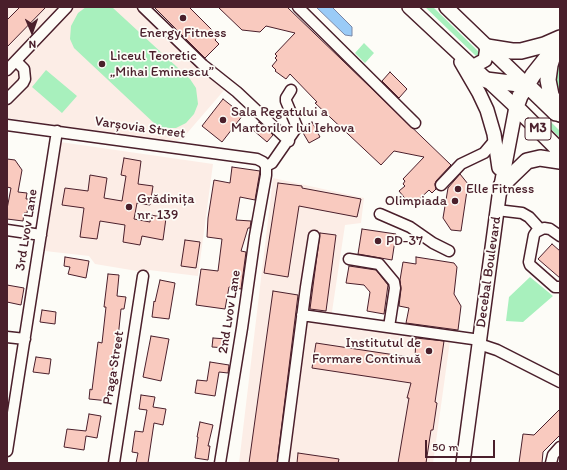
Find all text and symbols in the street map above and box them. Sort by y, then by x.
north arrow [12,12,52,52]
marker: Energy Fitness [178,13,188,23]
place label: Energy Fitness [139,25,227,41]
text: N [28,38,36,51]
place label: Liceul Teoretic „Mihai Eminescu” [110,48,214,80]
marker: Liceul Teoretic „Mihai Eminescu” [97,59,107,69]
place label: Sala Regatului a Martorilor lui Iehova [231,104,355,136]
street label: Varșovia Street [94,113,186,143]
marker: Sala Regatului a Martorilor lui Iehova [218,115,228,125]
road number: M3 [525,118,551,140]
place label: Elle Fitness [466,181,534,197]
marker: Elle Fitness [453,184,463,194]
street label: 3rd Lvov Lane [12,188,42,272]
place label: Grădinița nr. 139 [137,191,195,224]
place label: Olimpiada [385,193,447,209]
marker: Olimpiada [450,196,460,206]
marker: Grădinița nr. 139 [124,202,134,212]
street label: Decebal Boulevard [473,215,505,329]
place label: PD-37 [386,233,423,249]
marker: PD-37 [373,236,383,246]
street label: 2nd Lvov Lane [215,269,245,355]
street label: Praga Street [100,330,128,406]
place label: Institutul de Formare Continuă [312,335,421,368]
marker: Institutul de Formare Continuă [424,346,434,356]
scale bar [427,432,497,458]
text: 50 m [432,440,458,454]

